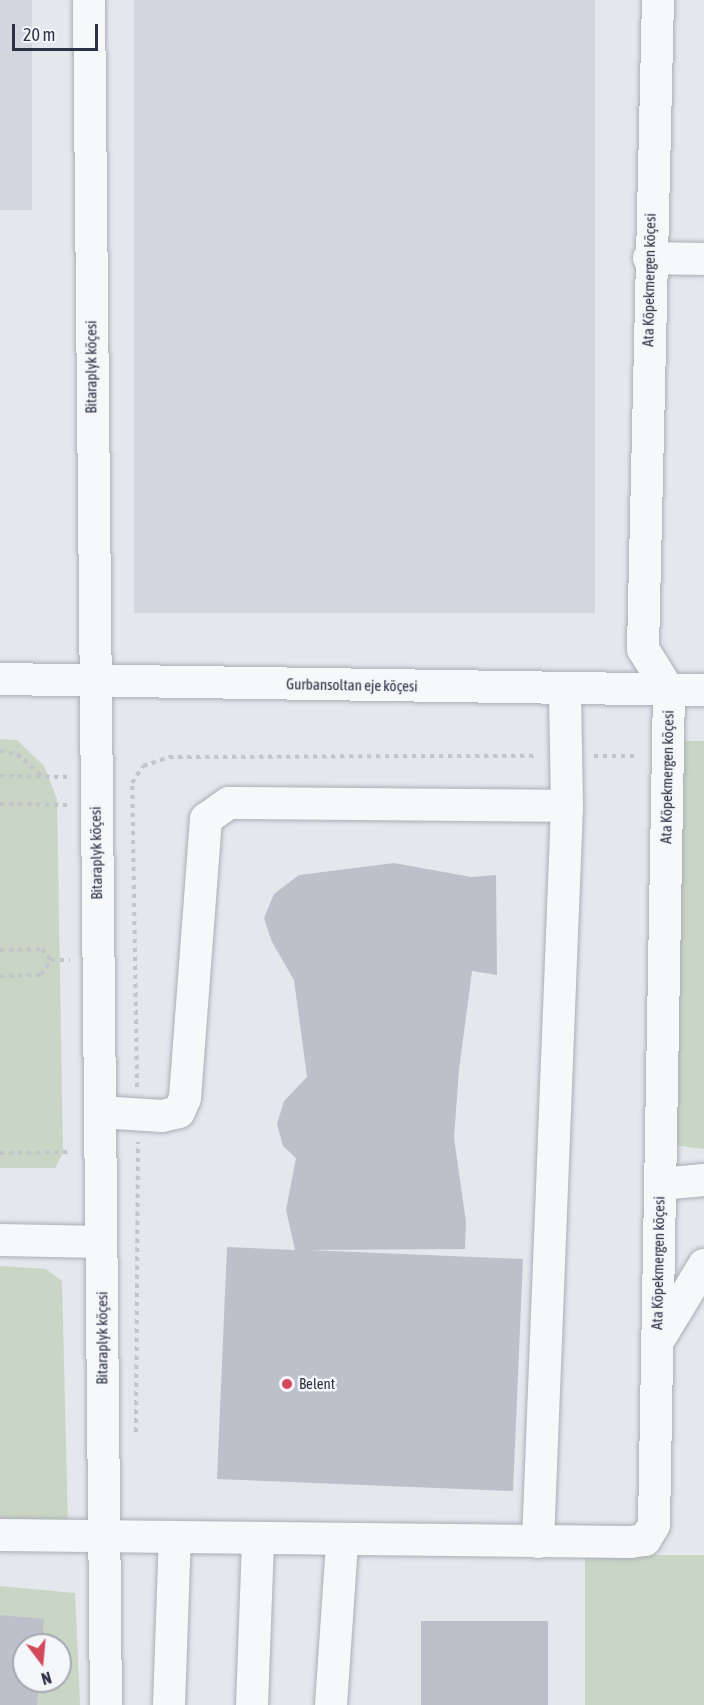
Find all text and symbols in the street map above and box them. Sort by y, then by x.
scale bar [15,12,100,50]
text: 20 m [23,24,55,45]
street label: Ata Köpekmergen köçesi [639,213,659,347]
street label: Bitaraplyk köçesi [82,320,100,414]
street label: Gurbansoltan eje köçesi [286,675,418,695]
street label: Ata Köpekmergen köçesi [657,710,677,844]
street label: Bitaraplyk köçesi [86,806,106,900]
street label: Ata Köpekmergen köçesi [648,1196,668,1330]
street label: Bitaraplyk köçesi [93,1291,111,1385]
place label: Belent [299,1375,335,1393]
marker: Belent [280,1377,294,1391]
north arrow [12,1633,72,1693]
text: N [39,1668,53,1688]

